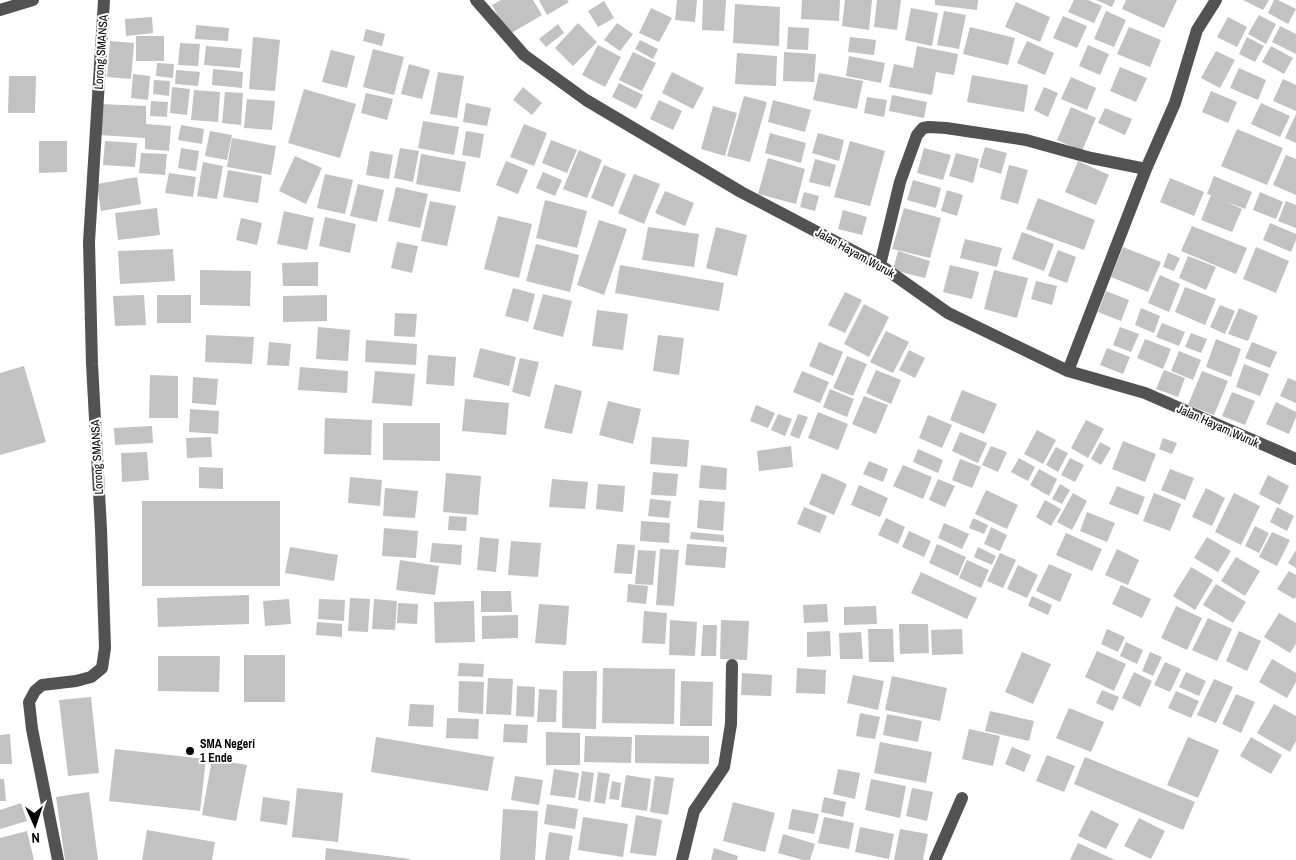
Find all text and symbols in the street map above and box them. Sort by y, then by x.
street label: Lorong SMANSA [90,14,112,90]
street label: Jalan Hayam Wuruk [812,225,898,281]
street label: Jalan Hayam Wuruk [1174,401,1262,451]
street label: Lorong SMANSA [87,419,107,495]
place label: SMA Negeri 1 Ende [200,736,255,766]
marker: SMA Negeri 1 Ende [184,745,196,757]
north arrow [10,800,60,850]
text: N [31,829,40,847]

